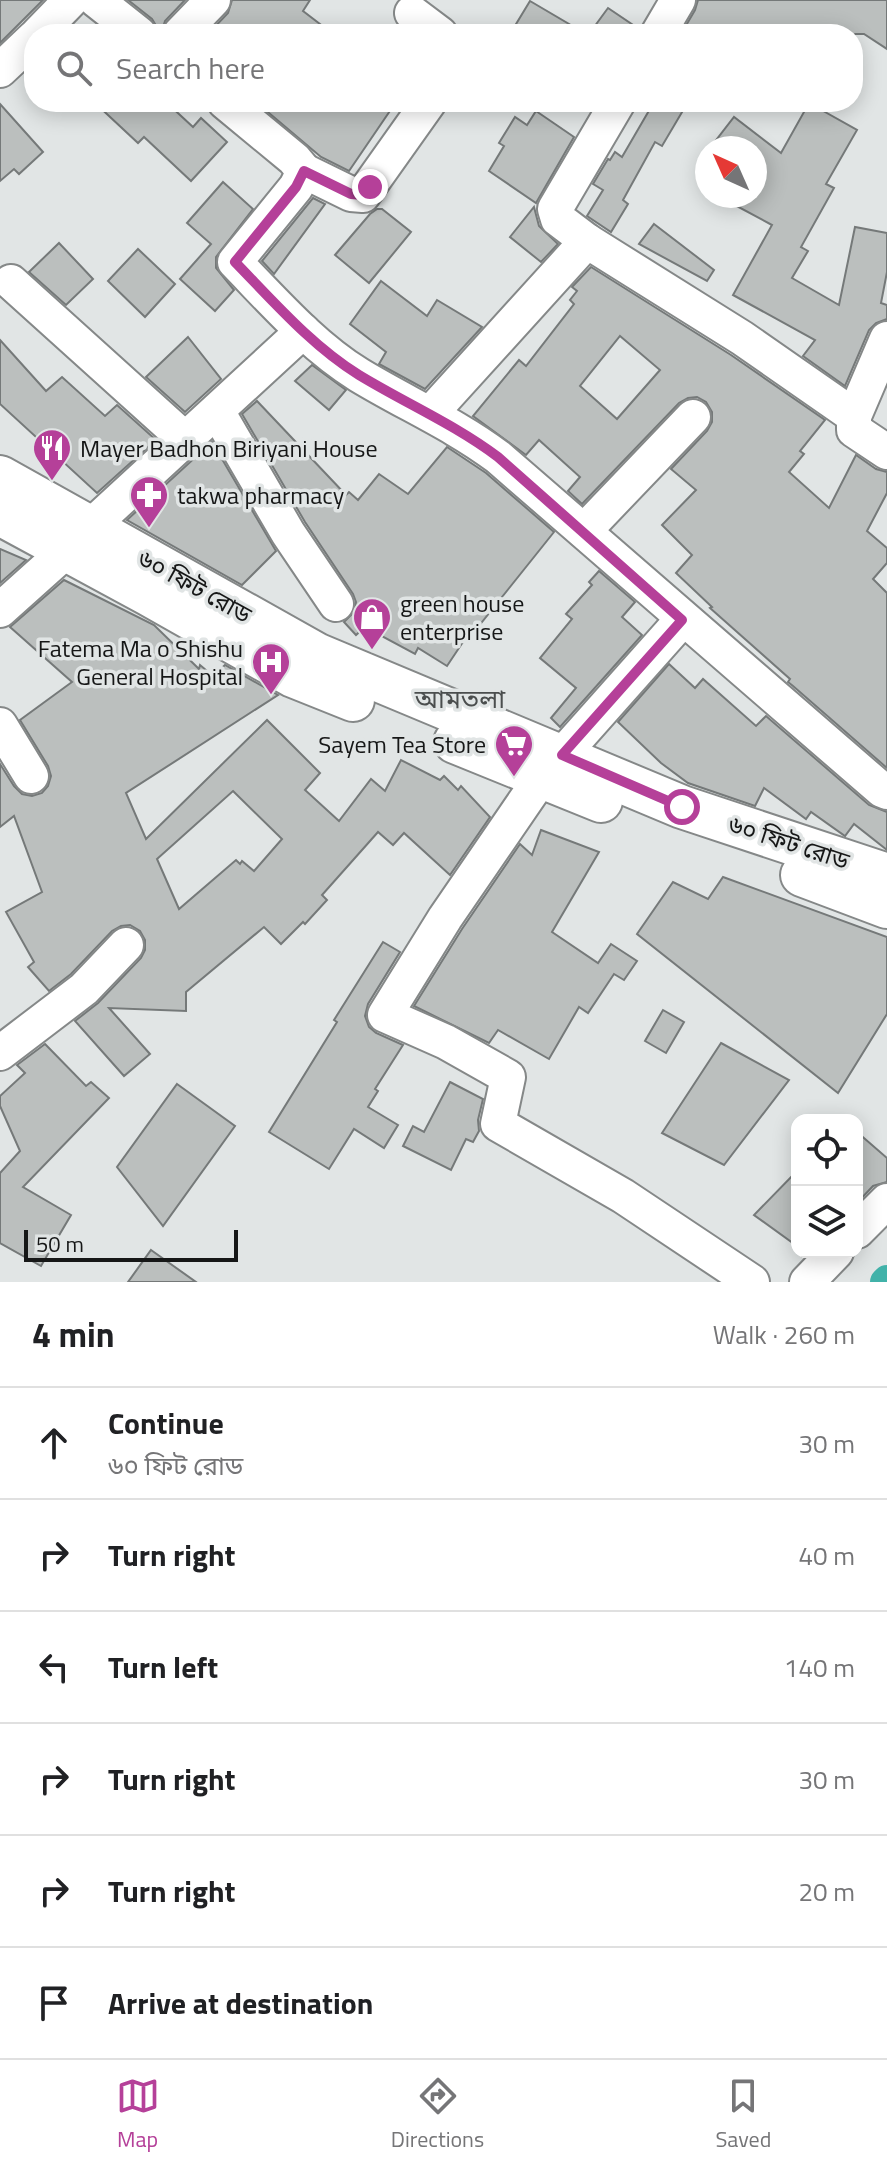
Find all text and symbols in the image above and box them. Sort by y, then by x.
search box [24,24,863,112]
text: Search here [116,45,265,91]
icon: search [52,46,96,90]
north arrow [695,136,767,208]
route end [352,169,388,205]
restaurant icon: Mayer Badhon Biriyani House [31,427,73,482]
place label: Mayer Badhon Biriyani House [80,430,378,466]
pharmacy icon: takwa pharmacy [128,474,170,529]
place label: takwa pharmacy [177,477,345,513]
street label: ৬০ ফিট রোড [132,540,259,632]
place label: green house enterprise [400,585,524,649]
shop icon: green house enterprise [351,596,393,651]
place label: Fatema Ma o Shishu General Hospital [38,630,243,694]
hospital icon: Fatema Ma o Shishu General Hospital [250,641,292,696]
district label: আমতলা [414,679,506,718]
supermarket icon: Sayem Tea Store [493,723,535,778]
place label: Sayem Tea Store [318,726,486,762]
route start [664,789,700,825]
street label: ৬০ ফিট রোড [724,806,855,879]
map controls [791,1114,863,1258]
button: locate [791,1114,863,1186]
button: layers [791,1186,863,1258]
scale bar [24,1226,238,1262]
text: 50 m [36,1227,84,1261]
text: 4 min [32,1308,115,1360]
text: Walk · 260 m [713,1315,855,1354]
text: Continue [108,1400,224,1446]
icon: ahead [32,1421,76,1465]
text: 30 m [798,1424,855,1463]
text: ৬০ ফিট রোড [108,1446,243,1485]
text: Turn right [108,1532,236,1578]
icon: right [32,1533,76,1577]
text: 40 m [798,1536,855,1575]
text: Turn left [108,1644,218,1690]
icon: left [32,1645,76,1689]
text: 140 m [784,1648,855,1687]
text: Turn right [108,1756,236,1802]
icon: right [32,1757,76,1801]
text: 30 m [798,1760,855,1799]
text: Turn right [108,1868,236,1914]
icon: right [32,1869,76,1913]
text: 20 m [798,1872,855,1911]
text: Arrive at destination [108,1980,373,2026]
icon: arrive [32,1981,76,2025]
tab: Map [116,2074,160,2156]
tab: Directions [391,2074,484,2156]
tab: Saved [715,2074,771,2156]

